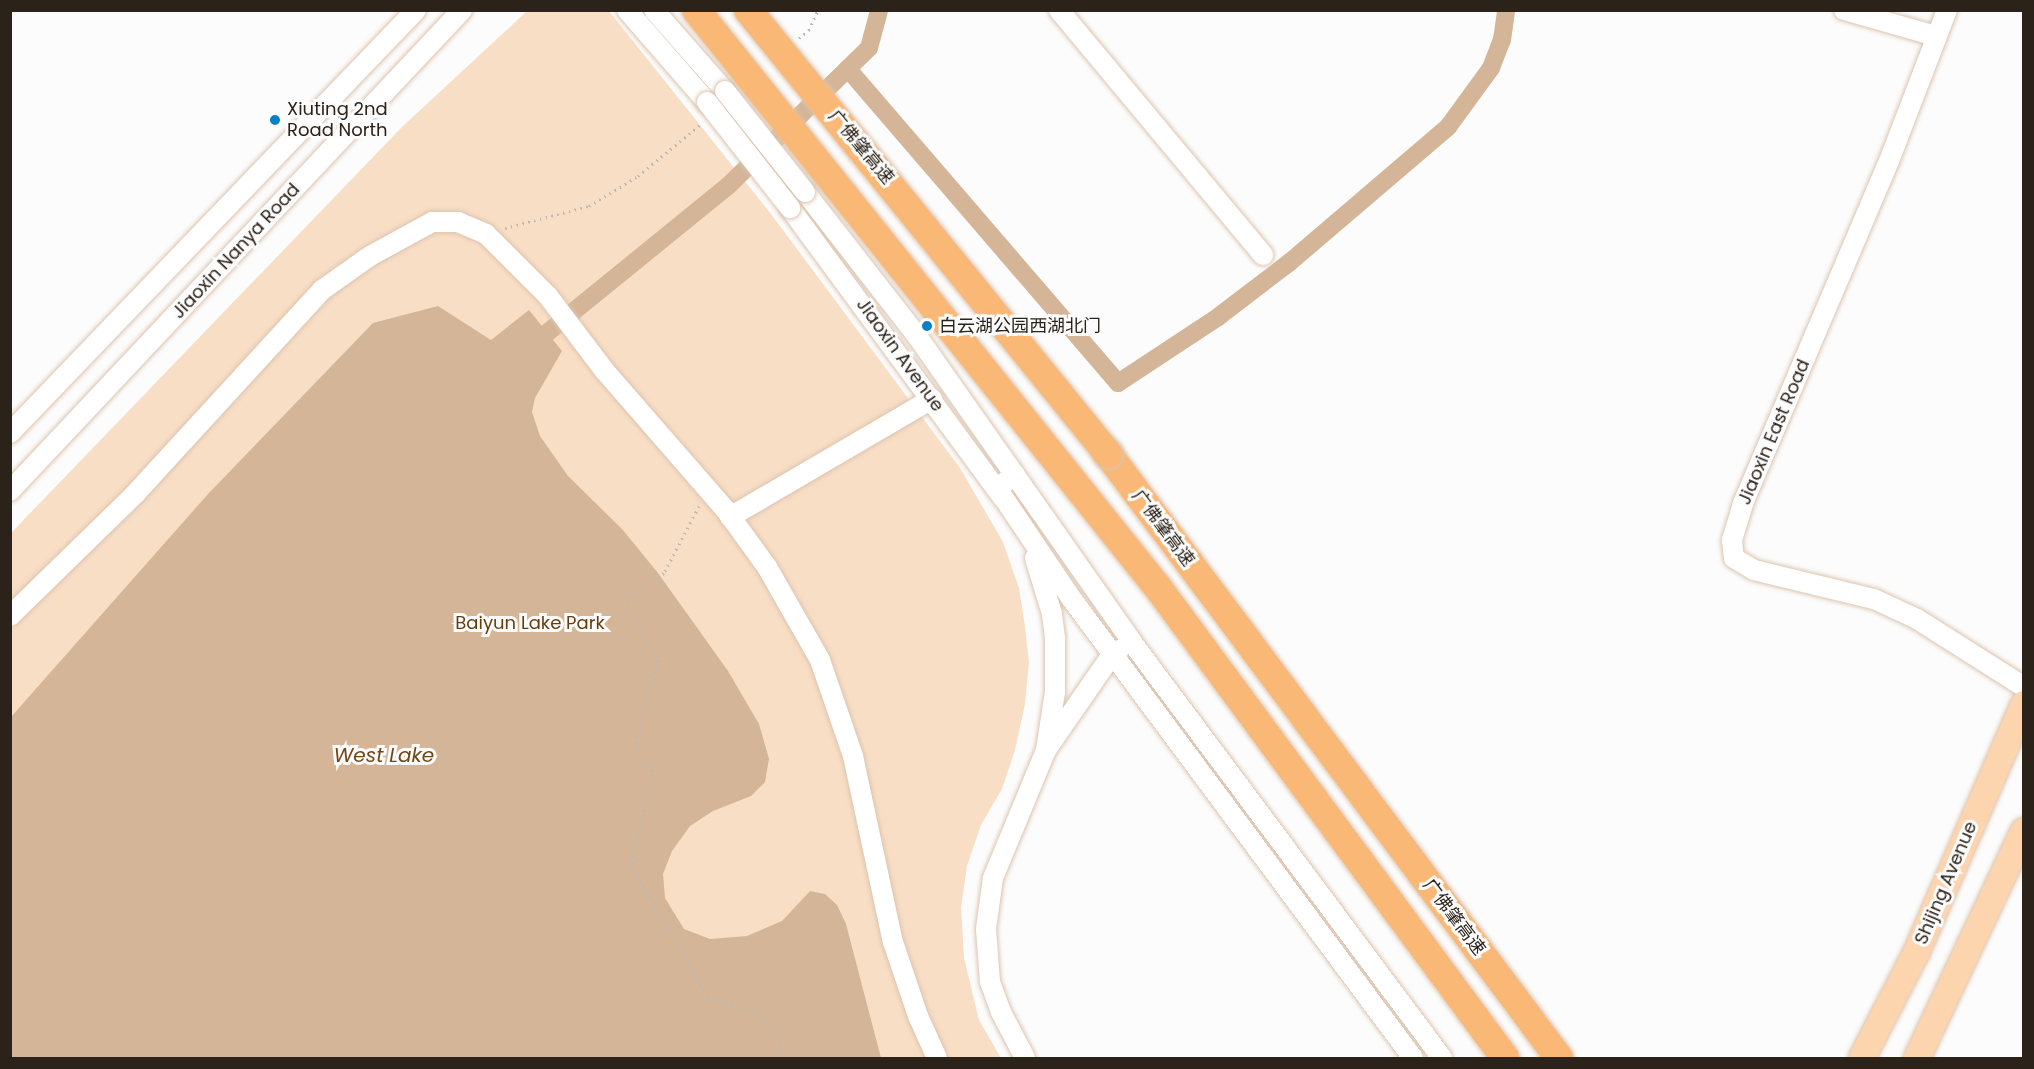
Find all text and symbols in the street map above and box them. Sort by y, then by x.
place label: Xiuting 2nd Road North [287,99,388,142]
street label: 广佛肇高速 [824,106,898,188]
marker: Xiuting 2nd Road North [268,113,282,127]
street label: Jiaoxin Nanya Road [168,179,304,323]
street label: Jiaoxin Avenue [852,294,948,416]
place label: 白云湖公园西湖北门 [939,315,1101,337]
marker: 白云湖公园西湖北门 [920,319,934,333]
street label: Jiaoxin East Road [1734,356,1814,508]
street label: 广佛肇高速 [1127,486,1199,570]
park label: Baiyun Lake Park [455,612,605,634]
water label: West Lake [334,743,434,767]
street label: Shijing Avenue [1910,818,1982,948]
street label: 广佛肇高速 [1418,875,1490,959]

